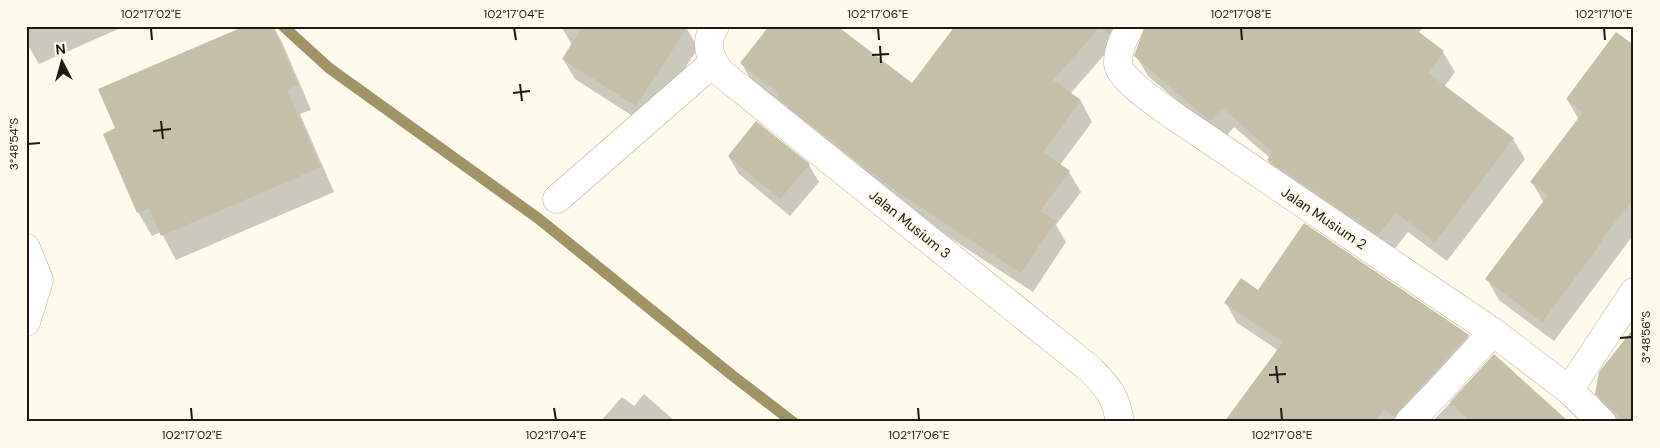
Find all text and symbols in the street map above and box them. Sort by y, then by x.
text: 102°17'02"E [121,6,181,22]
text: 102°17'04"E [483,6,545,22]
text: 102°17'06"E [847,6,909,22]
text: 102°17'08"E [1210,6,1272,22]
text: 102°17'10"E [1575,6,1633,22]
north arrow [38,38,88,88]
text: N [55,40,67,59]
text: 3°48'54"S [6,118,22,170]
street label: Jalan Musium 2 [1278,183,1370,253]
street label: Jalan Musium 3 [866,186,954,262]
text: 3°48'56"S [1638,311,1654,363]
text: 102°17'02"E [162,427,222,443]
text: 102°17'04"E [525,427,587,443]
text: 102°17'06"E [888,427,950,443]
text: 102°17'08"E [1251,427,1313,443]

